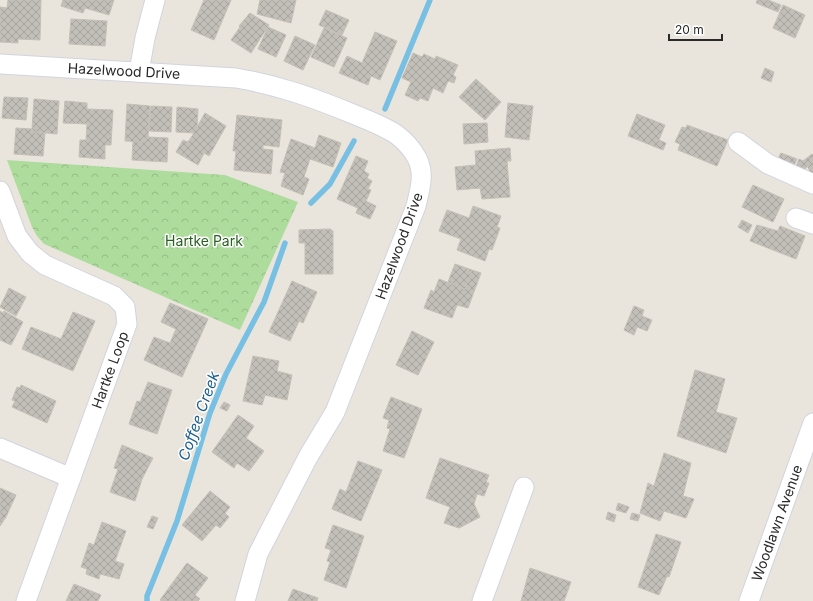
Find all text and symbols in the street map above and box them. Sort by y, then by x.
scale bar [669,16,722,42]
text: 20 m [675,22,704,37]
street label: Hazelwood Drive [67,59,181,82]
street label: Hazelwood Drive [371,190,426,302]
park label: Hartke Park [165,232,243,249]
street label: Hartke Loop [88,329,131,411]
water label: Coffee Creek [174,368,224,463]
street label: Woodlawn Avenue [748,462,805,583]

